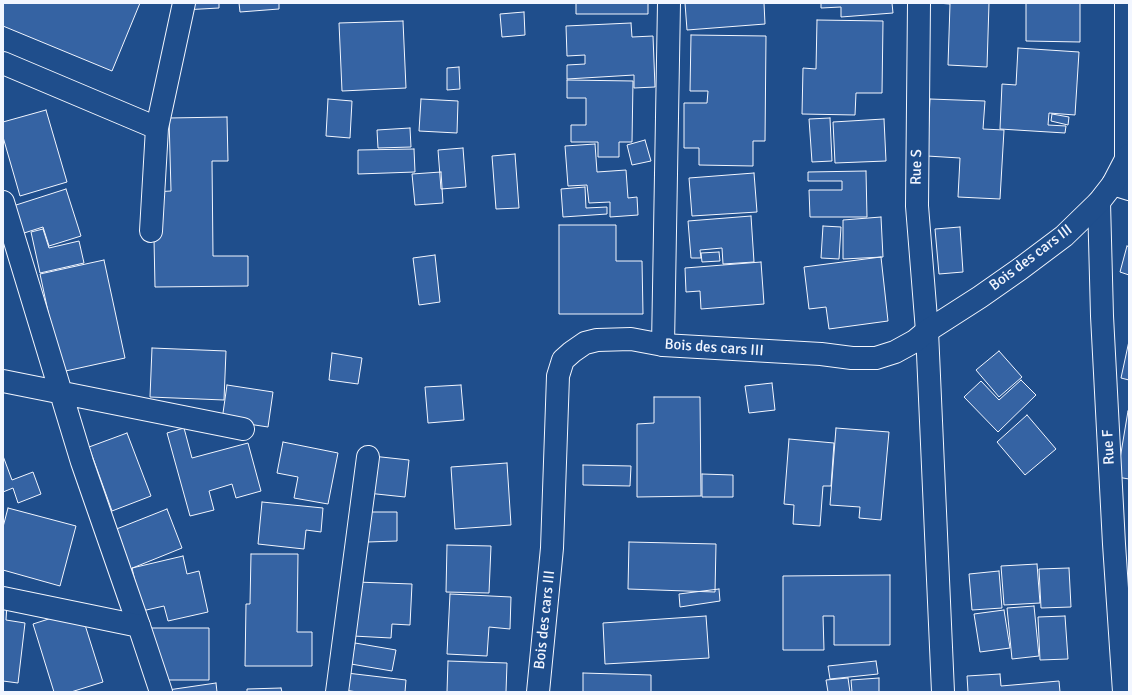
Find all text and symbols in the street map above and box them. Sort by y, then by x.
street label: Rue S [908,149,926,185]
street label: Bois des cars III [986,221,1076,295]
street label: Bois des cars III [664,336,764,360]
street label: Rue F [1099,429,1119,465]
street label: Bois des cars III [531,570,559,670]

